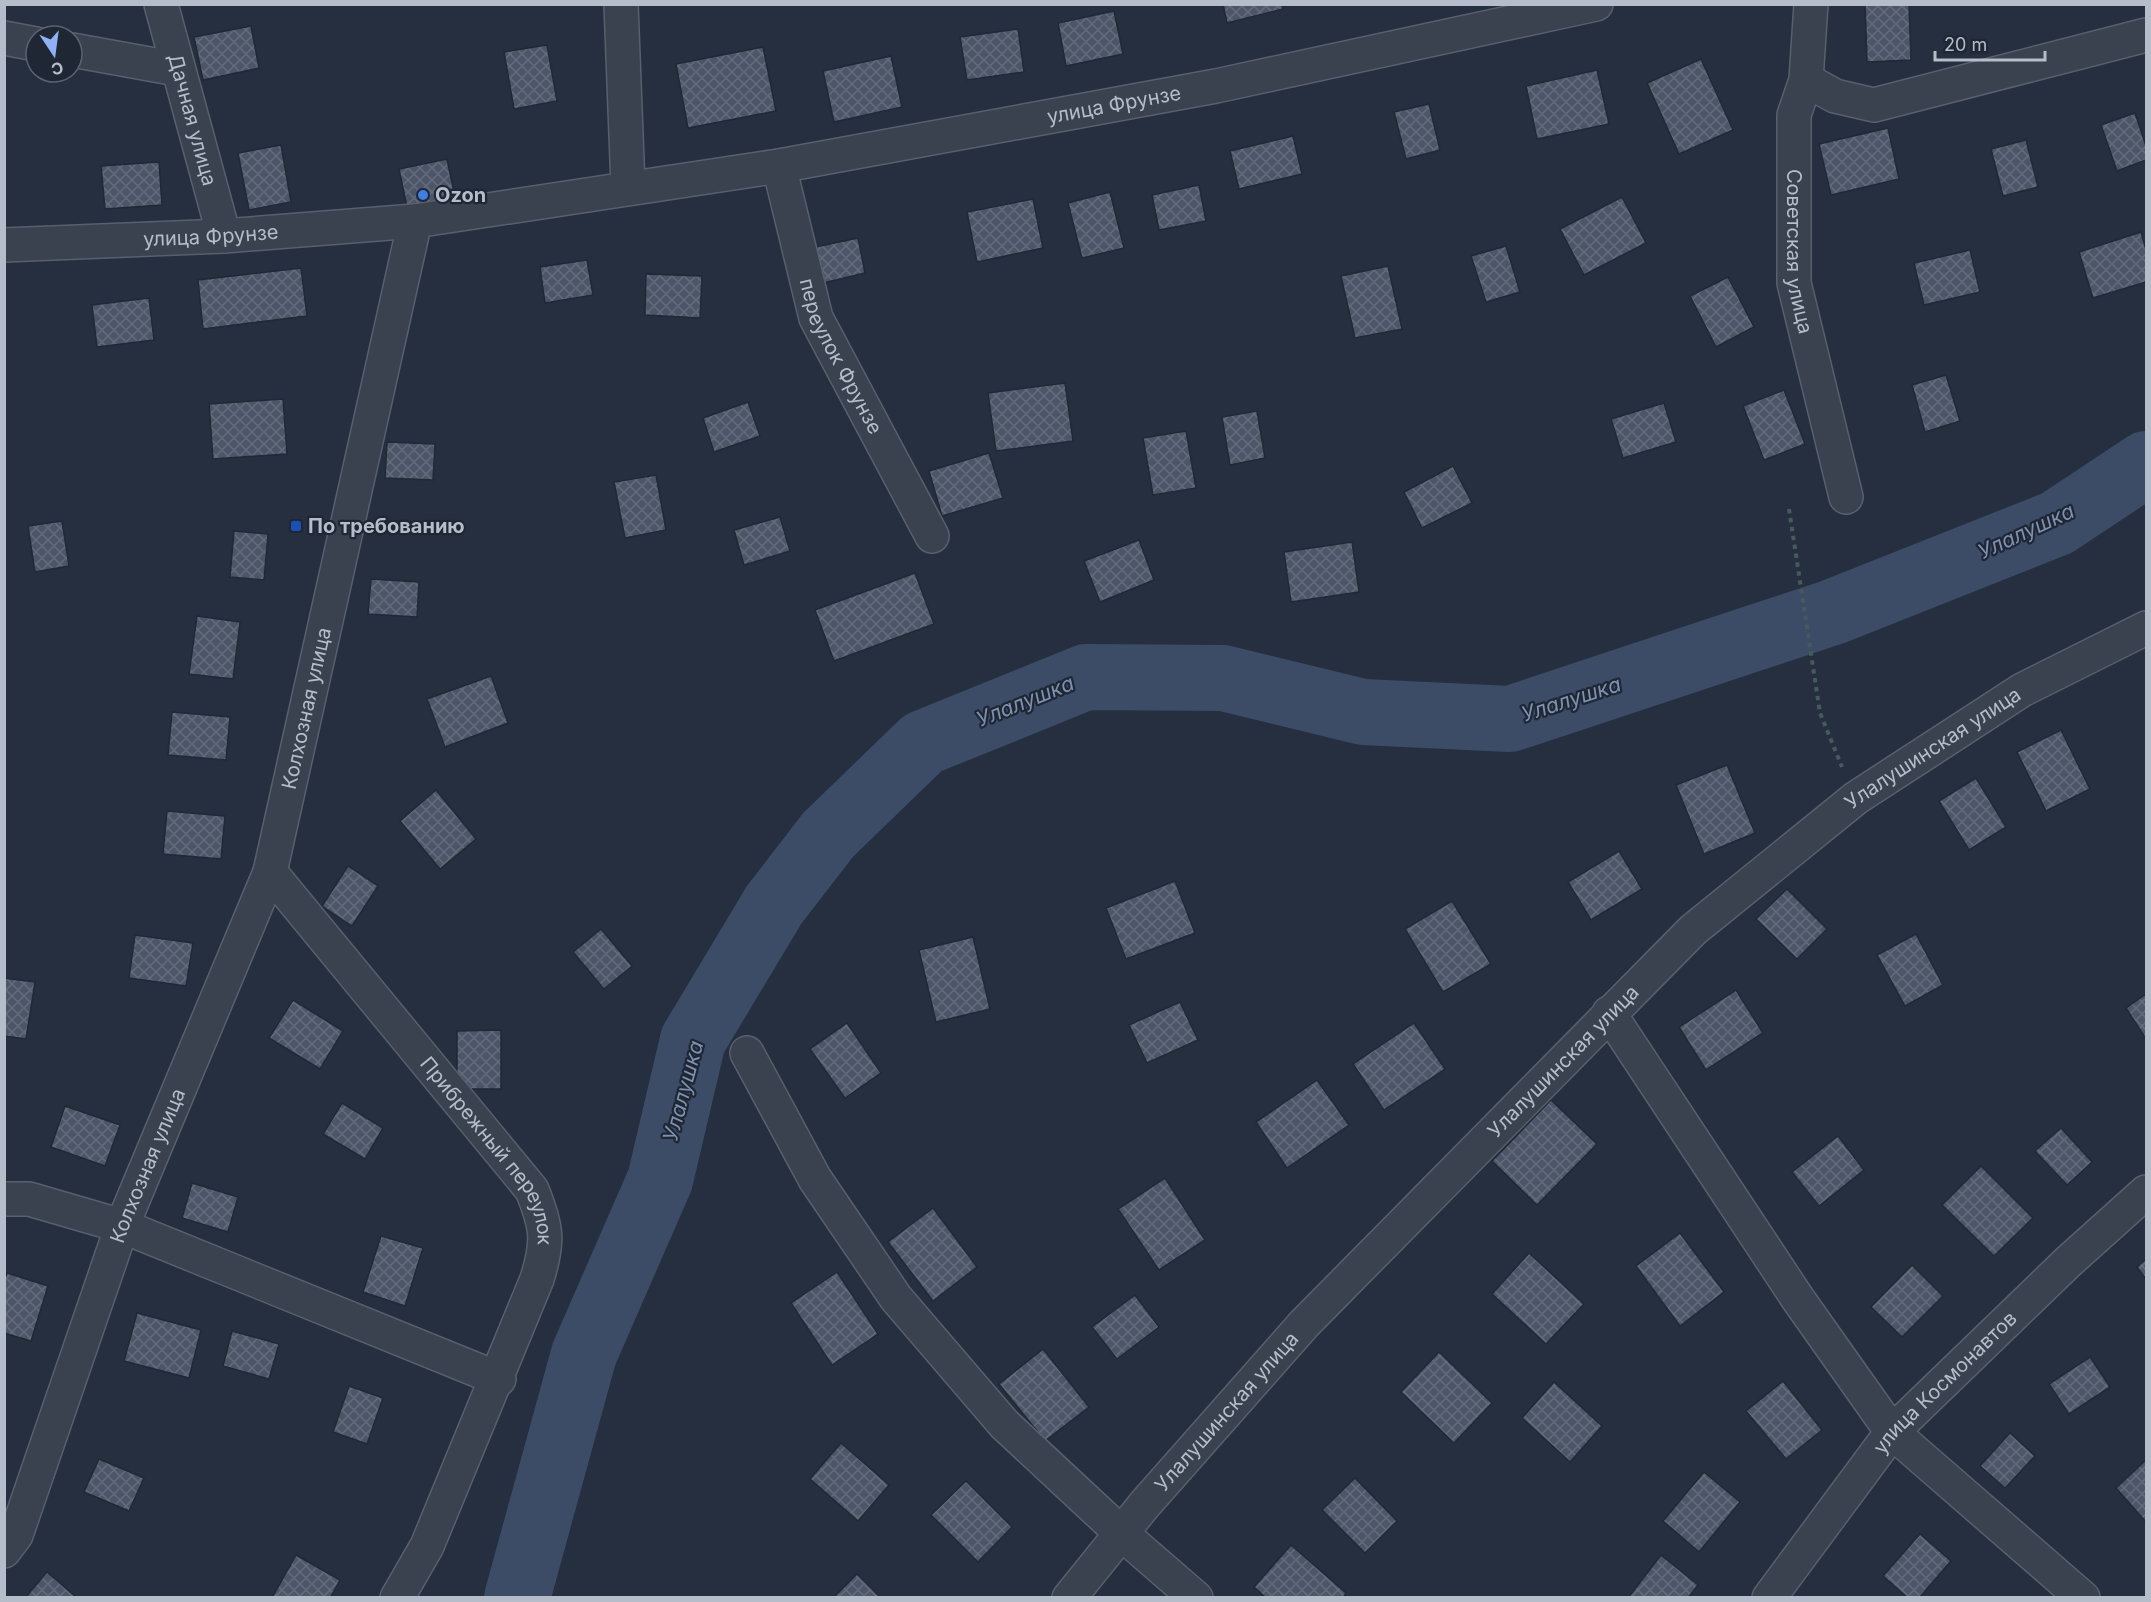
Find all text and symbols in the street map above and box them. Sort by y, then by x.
north arrow [24,24,84,84]
scale bar [1935,24,2044,62]
text: 20 m [1944,34,1987,55]
street label: Дачная улица [163,51,222,188]
text: С [49,58,65,80]
street label: улица Фрунзе [1045,81,1183,129]
street label: Советская улица [1782,169,1818,336]
place label: Ozon [435,183,486,207]
marker: Ozon [416,188,430,202]
street label: улица Фрунзе [143,220,279,251]
street label: переулок Фрунзе [795,276,888,438]
water label: Улалушка [1974,498,2078,564]
place label: По требованию [308,514,465,538]
marker: По требованию [289,519,303,533]
street label: Колхозная улица [277,625,336,792]
water label: Улалушка [972,670,1078,732]
water label: Улалушка [1518,671,1624,727]
street label: Улалушинская улица [1840,682,2025,814]
street label: Улалушинская улица [1483,980,1644,1143]
water label: Улалушка [658,1038,708,1144]
street label: Прибрежный переулок [415,1052,557,1245]
street label: Колхозная улица [105,1085,190,1246]
street label: улица Космонавтов [1868,1306,2022,1458]
street label: Улалушинская улица [1150,1327,1303,1496]

